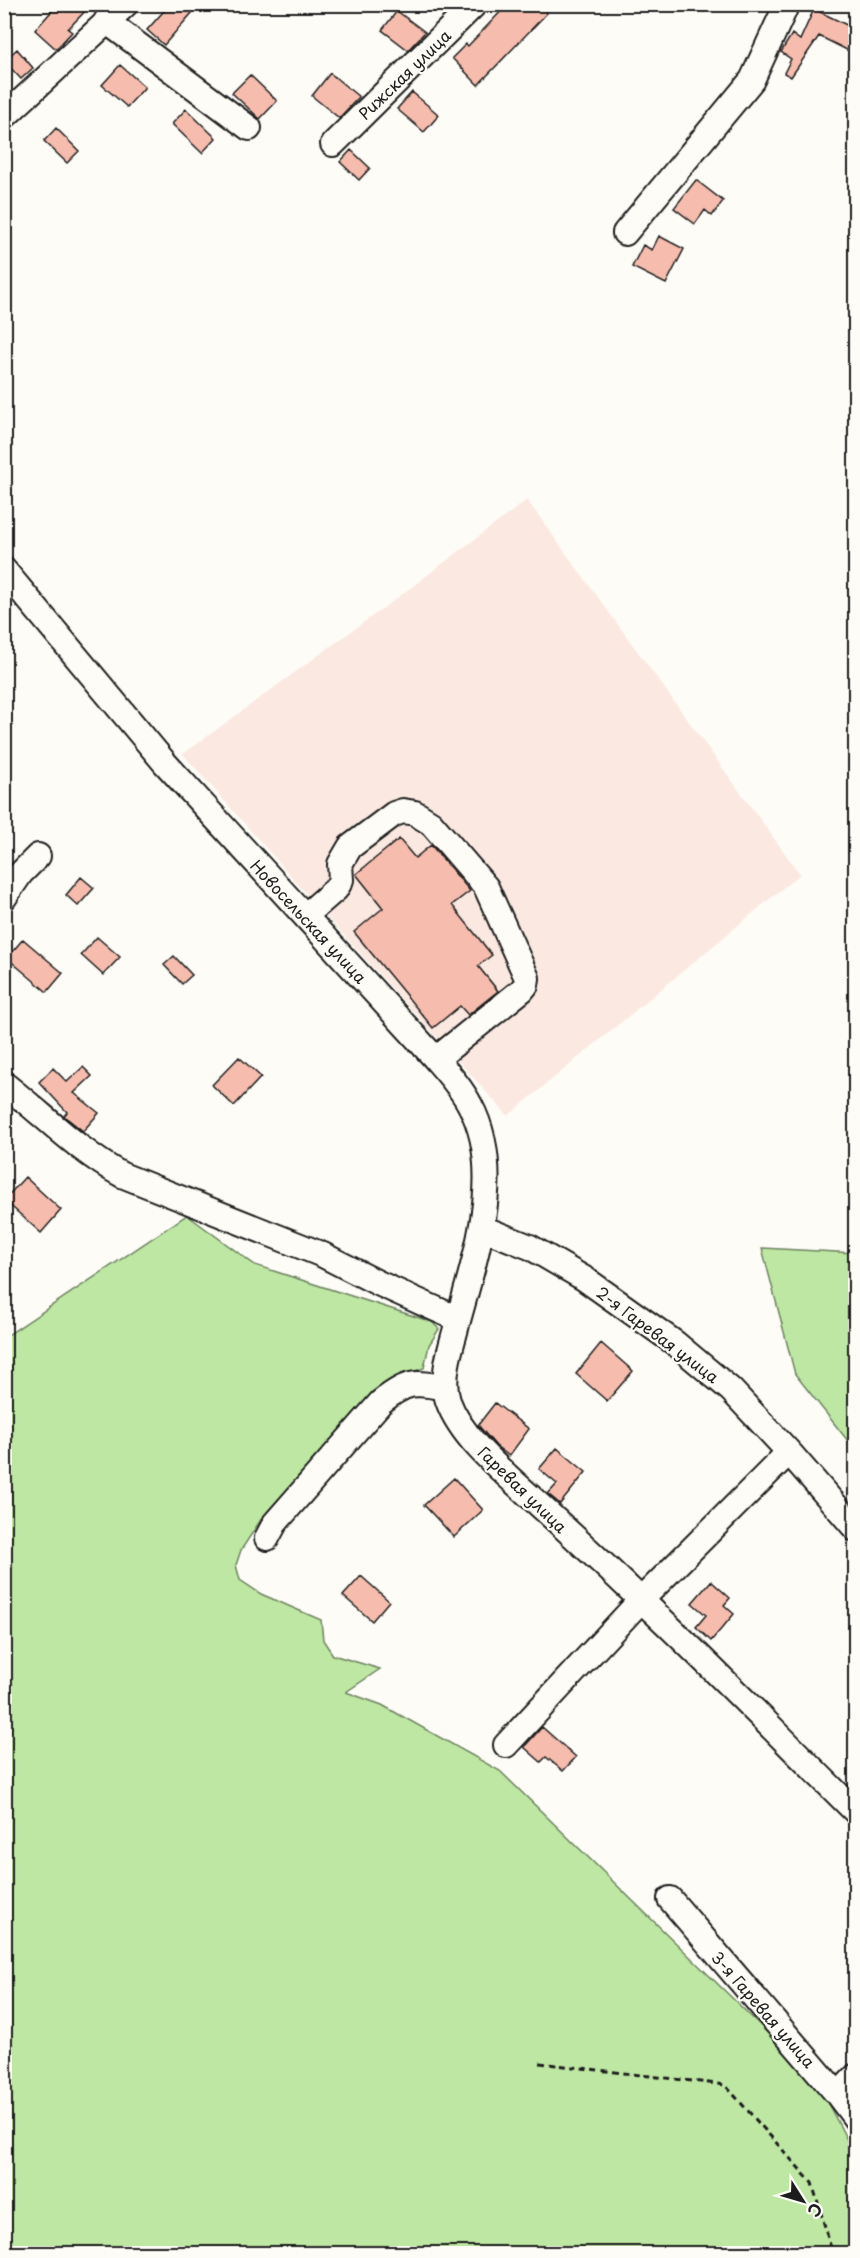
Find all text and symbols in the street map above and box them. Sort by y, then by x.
street label: Рижская улица [352,23,456,125]
street label: Новосельская улица [245,854,373,988]
street label: 2-я Гаревая улица [592,1280,724,1388]
street label: Гаревая улица [473,1440,573,1538]
street label: 3-я Гаревая улица [707,1945,821,2073]
north arrow [773,2171,833,2231]
text: С [803,2199,829,2223]

